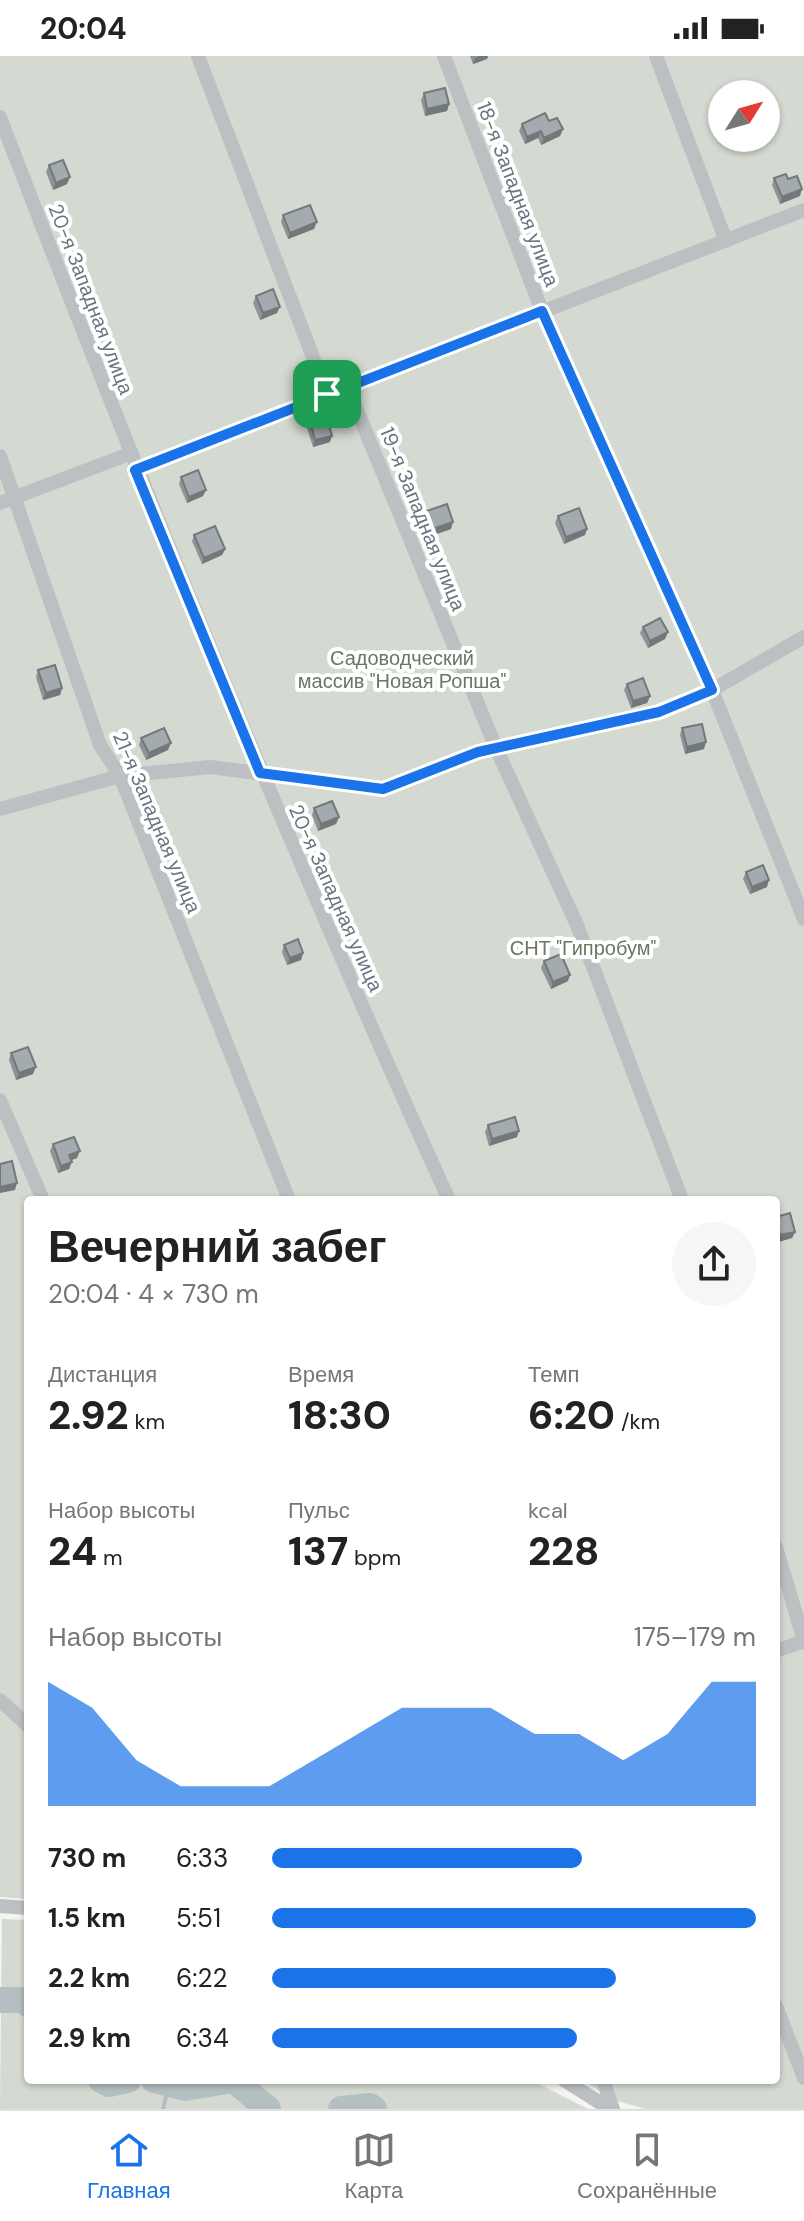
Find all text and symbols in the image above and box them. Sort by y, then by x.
text: 20:04 [40,9,127,48]
north arrow [708,80,780,152]
map controls [708,80,780,152]
street label: 18-я Западная улица [471,98,565,291]
street label: 20-я Западная улица [43,200,140,399]
pin [293,360,361,428]
icon: arrive [305,372,349,416]
street label: 19-я Западная улица [374,423,472,615]
park label: Садоводческий массив "Новая Ропша" [298,645,506,694]
street label: 21-я Западная улица [107,727,207,918]
street label: 20-я Западная улица [283,800,389,996]
park label: СНТ "Гипробум" [510,935,656,961]
text: Вечерний забег [48,1218,387,1276]
button: share [672,1222,756,1306]
text: 20:04 · 4 × 730 m [48,1277,259,1311]
text: Дистанция [48,1360,157,1389]
text: Время [288,1360,354,1389]
text: Темп [528,1360,579,1389]
text: 2.92 [48,1389,129,1441]
text: 18:30 [288,1389,391,1441]
text: 6:20 [528,1389,615,1441]
text: km [129,1407,165,1436]
text: /km [615,1407,660,1436]
text: Набор высоты [48,1496,195,1525]
text: Пульс [288,1496,350,1525]
text: kcal [528,1496,568,1525]
text: 24 [48,1525,97,1577]
text: 137 [288,1525,348,1577]
text: 228 [528,1525,599,1577]
text: m [97,1543,123,1572]
text: bpm [348,1543,401,1572]
text: Набор высоты [48,1620,222,1654]
text: 175–179 m [634,1620,756,1654]
text: 730 m [48,1841,126,1875]
text: 6:33 [176,1841,228,1875]
text: 1.5 km [48,1901,126,1935]
text: 5:51 [176,1901,221,1935]
text: 2.2 km [48,1961,130,1995]
text: 6:22 [176,1961,228,1995]
text: 2.9 km [48,2021,131,2055]
text: 6:34 [176,2021,229,2055]
tab: Главная [87,2128,171,2205]
tab: Карта [344,2128,403,2205]
tab: Сохранённые [577,2128,717,2205]

